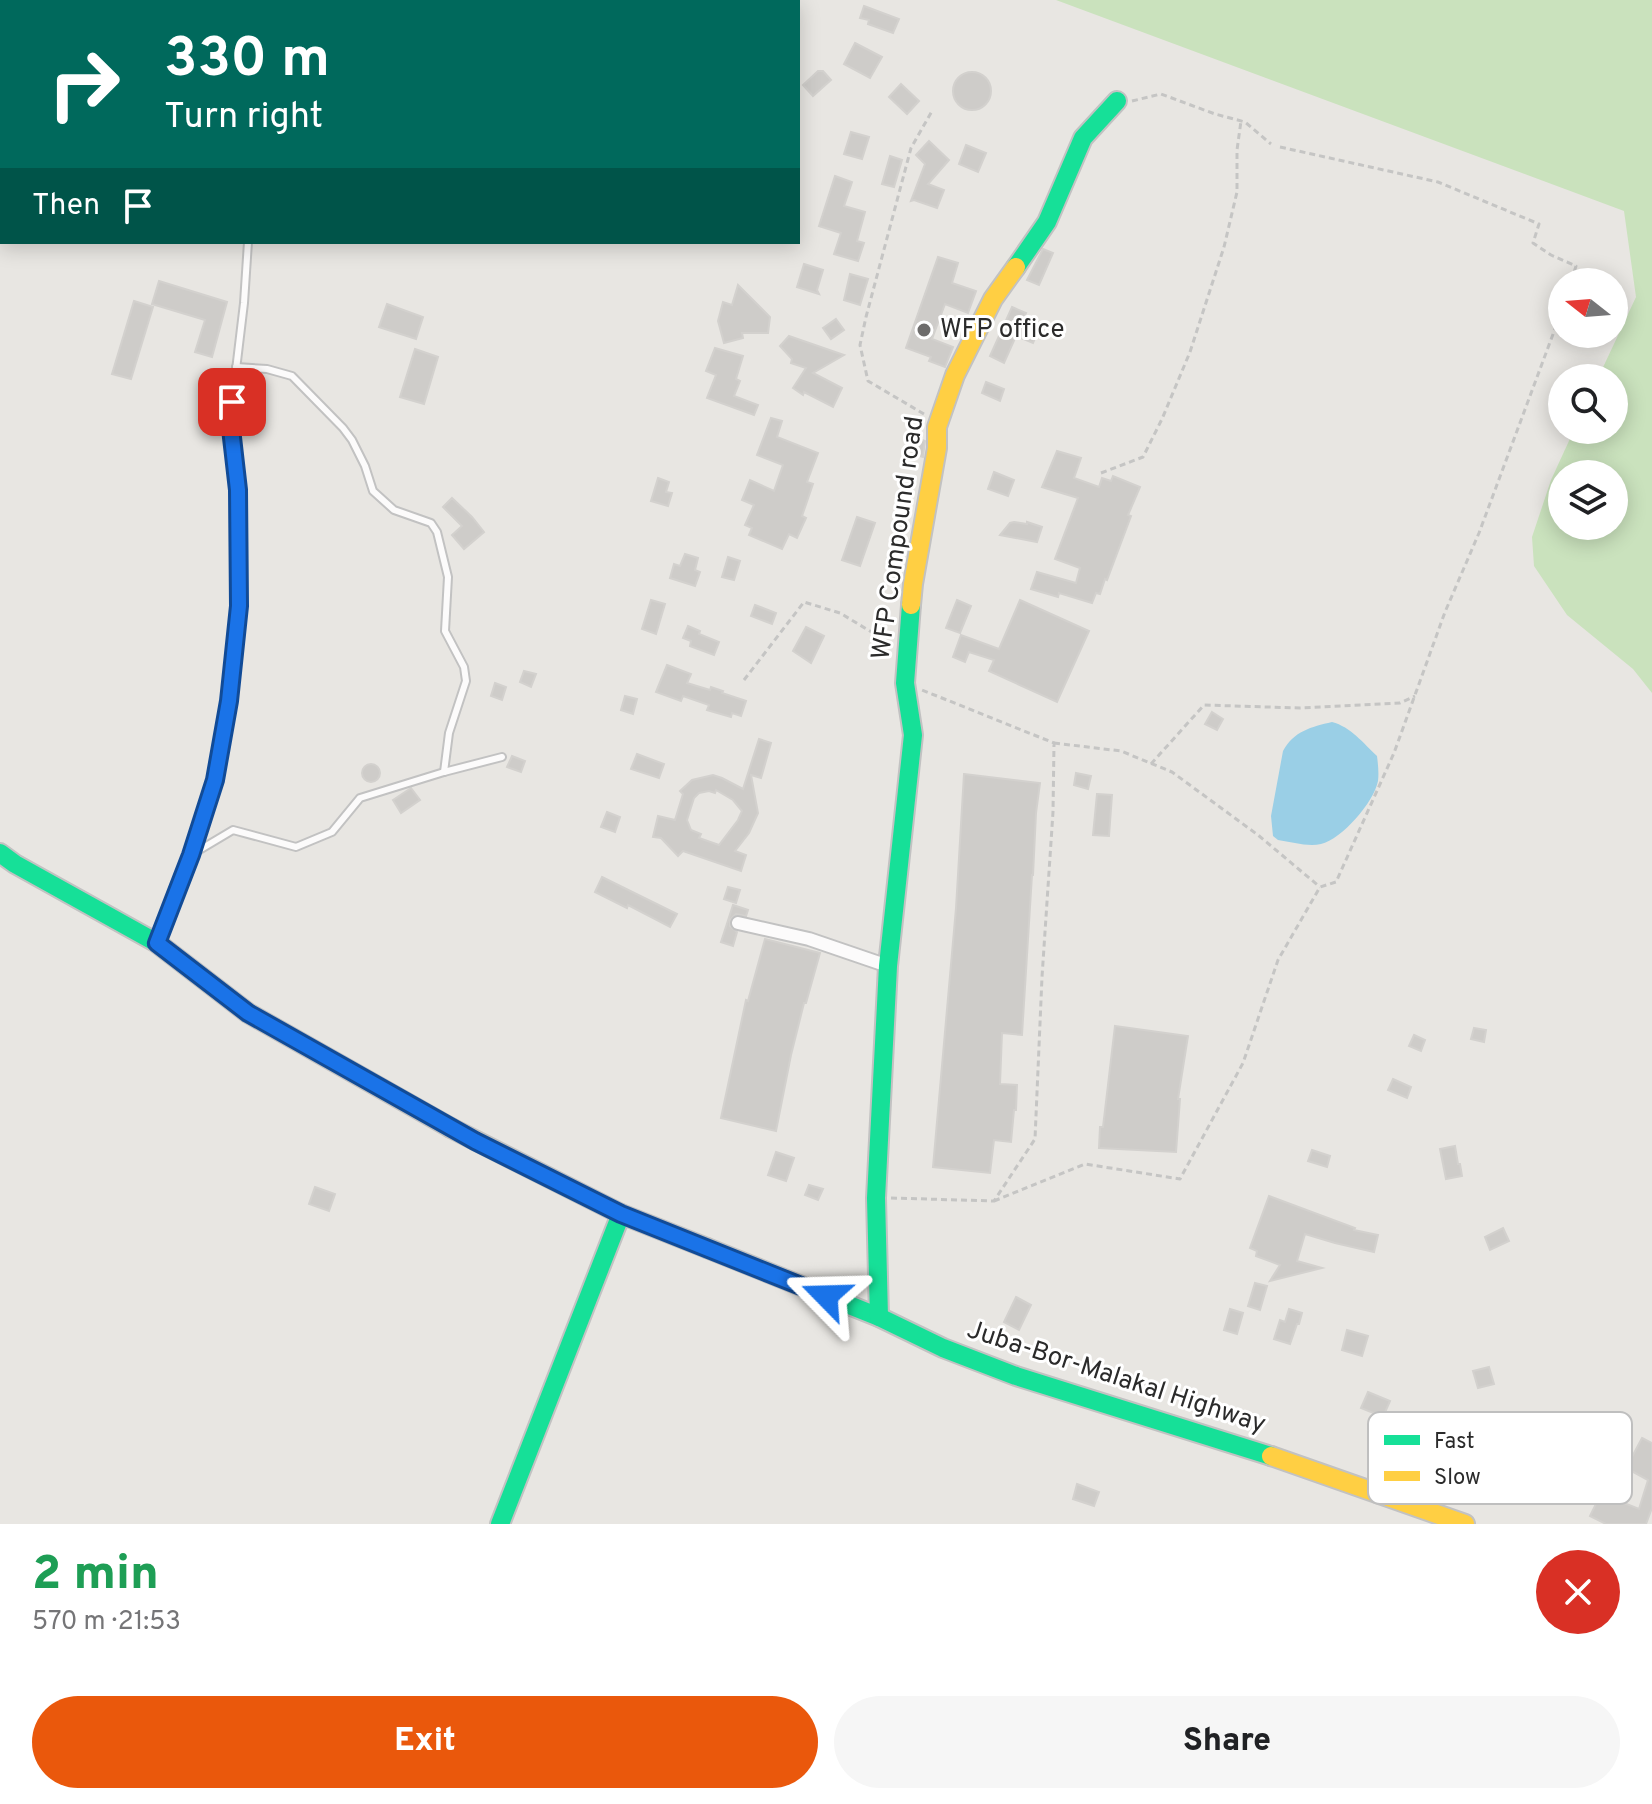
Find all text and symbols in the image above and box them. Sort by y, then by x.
text: 330 m [164,26,330,96]
icon: right [32,32,136,136]
text: Turn right [164,95,323,141]
icon: arrive [116,184,160,228]
text: Then [32,188,100,225]
north arrow [1548,268,1628,348]
map controls [1548,268,1628,540]
place label: WFP office [940,314,1065,347]
marker: WFP office [915,321,933,339]
button: search [1548,364,1628,444]
pin [198,368,266,436]
icon: arrive [210,380,254,424]
street label: WFP Compound road [866,414,932,662]
button: layers [1548,460,1628,540]
position arrow [784,1254,868,1338]
street label: Juba-Bor-Malakal Highway [962,1314,1270,1442]
legend [1368,1412,1632,1504]
text: Fast [1434,1429,1475,1456]
text: Slow [1434,1465,1481,1492]
text: 2 min [32,1546,159,1606]
button: close [1536,1550,1620,1634]
text: 570 m · 21:53 [32,1606,181,1639]
button: Exit [32,1696,818,1788]
button: Share [834,1696,1620,1788]

